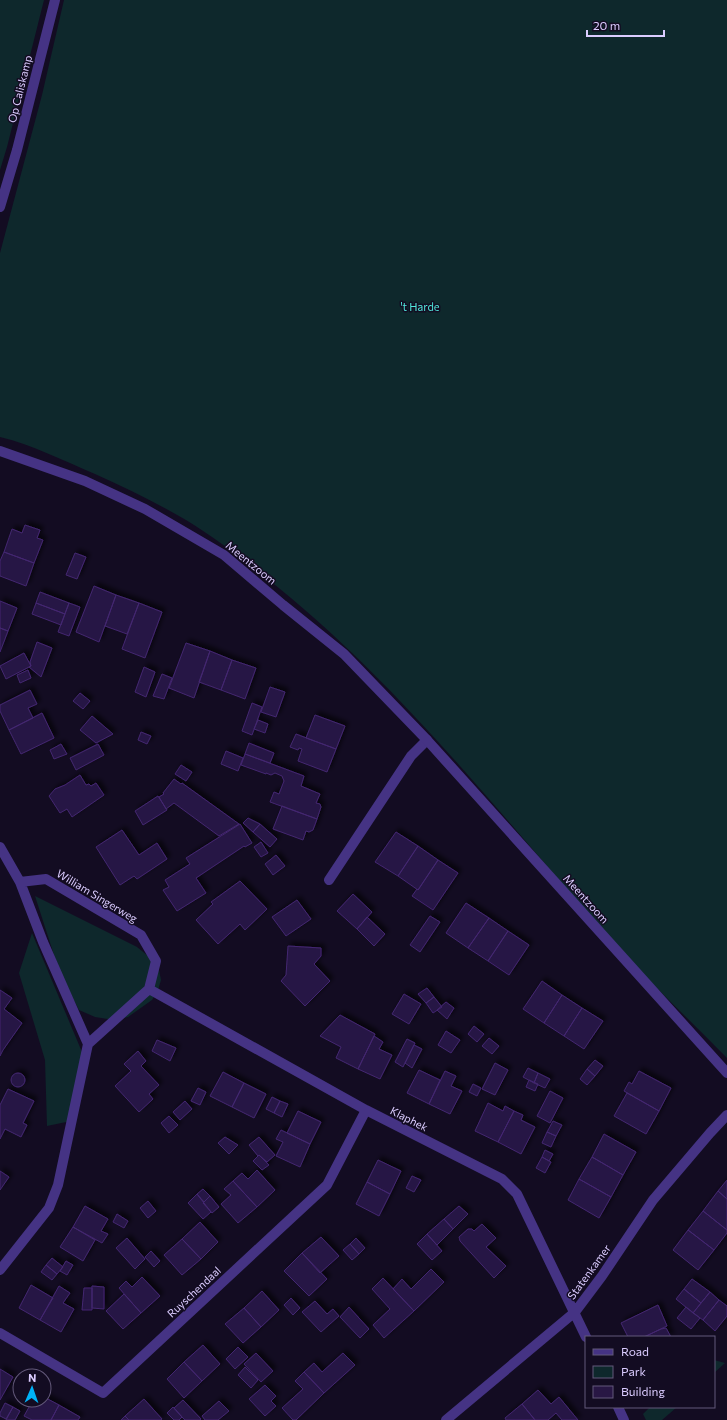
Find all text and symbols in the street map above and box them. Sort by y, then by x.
scale bar [587,12,664,38]
text: 20 m [593,18,620,32]
street label: Op Caliskamp [5,54,34,124]
park label: 't Harde [400,300,440,313]
street label: Meentzoom [223,538,279,587]
street label: William Singerweg [55,866,140,925]
street label: Meentzoom [561,872,612,926]
street label: Klaphek [388,1104,430,1134]
street label: Statenkamer [564,1241,613,1302]
street label: Ruyschendaal [164,1263,223,1320]
legend [585,1336,715,1408]
text: Road [621,1344,649,1358]
text: Park [621,1364,647,1378]
north arrow [12,1368,52,1408]
text: N [28,1371,37,1384]
text: Building [621,1384,665,1398]

